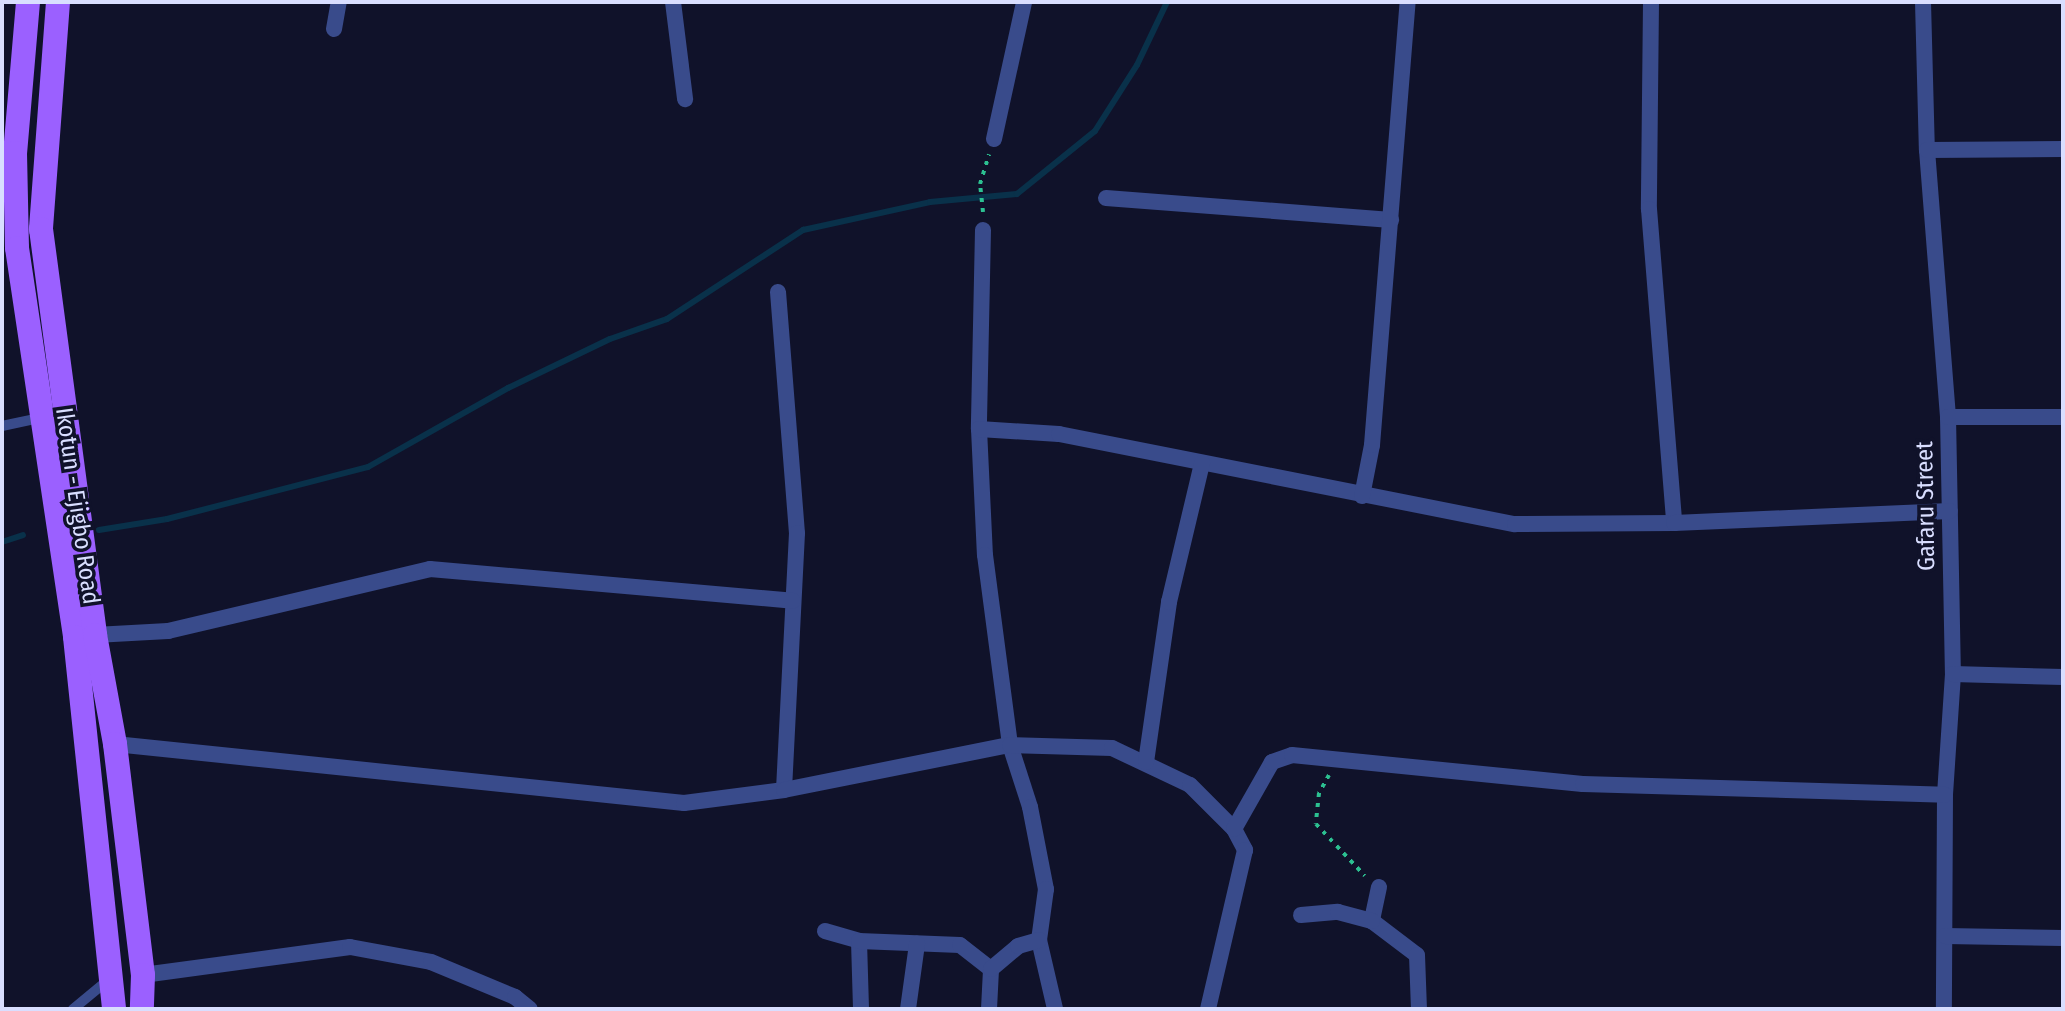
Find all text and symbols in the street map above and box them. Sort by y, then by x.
street label: Ikotun - Ejigbo Road [49,406,105,606]
street label: Gafaru Street [1910,441,1942,571]

